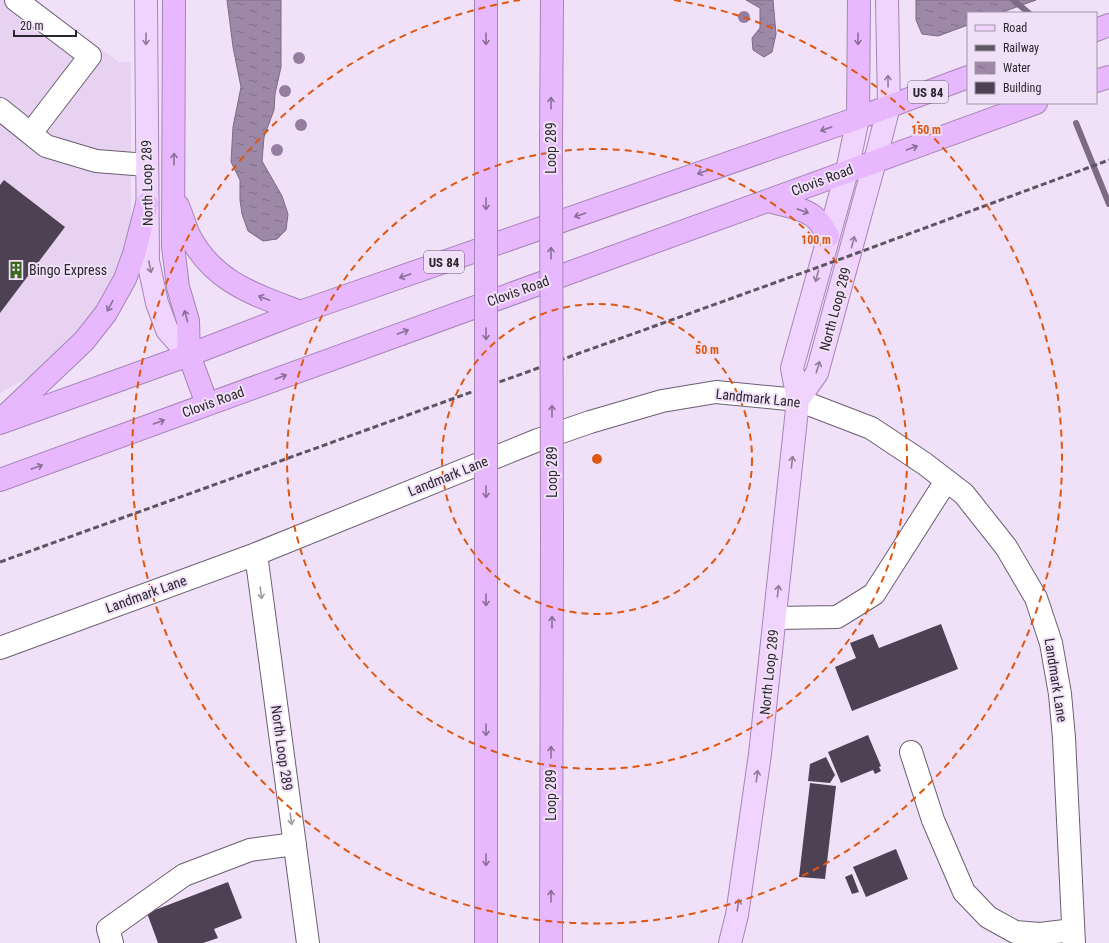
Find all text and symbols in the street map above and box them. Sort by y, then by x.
scale bar [14,12,76,38]
legend [967,12,1097,104]
text: 20 m [20,19,44,33]
text: Road [1003,21,1027,35]
one-way arrow [142,32,150,45]
one-way arrow [482,32,490,45]
one-way arrow [854,32,862,45]
text: Railway [1003,41,1039,55]
text: Water [1003,61,1031,75]
one-way arrow [884,75,892,88]
road number: US 84 [908,81,948,103]
text: Building [1003,81,1041,95]
one-way arrow [547,97,555,110]
street label: Loop 289 [543,122,559,174]
text: 150 m [911,123,941,137]
one-way arrow [819,126,832,133]
street label: North Loop 289 [138,140,156,226]
one-way arrow [906,143,918,151]
one-way arrow [170,153,178,166]
street label: Clovis Road [789,161,855,199]
one-way arrow [697,168,709,176]
one-way arrow [482,197,490,210]
one-way arrow [797,208,810,215]
one-way arrow [575,211,587,219]
text: 100 m [801,233,831,247]
one-way arrow [850,236,857,249]
one-way arrow [547,247,555,260]
road number: US 84 [424,251,464,273]
building icon: Bingo Express [6,260,26,280]
one-way arrow [146,260,154,273]
place label: Bingo Express [29,262,107,278]
street label: North Loop 289 [816,265,854,353]
one-way arrow [813,269,820,282]
street label: Clovis Road [485,272,551,310]
one-way arrow [398,273,411,280]
one-way arrow [259,294,271,302]
one-way arrow [106,299,113,311]
one-way arrow [182,310,190,323]
one-way arrow [482,327,490,340]
one-way arrow [396,328,408,336]
text: 50 m [695,343,719,357]
one-way arrow [815,361,822,374]
one-way arrow [274,373,286,381]
street label: Clovis Road [180,383,246,421]
street label: Landmark Lane [715,386,801,410]
one-way arrow [548,405,556,418]
one-way arrow [152,417,164,425]
street label: Loop 289 [544,446,560,498]
centre of rings [590,452,604,466]
street label: Landmark Lane [406,453,491,499]
one-way arrow [788,456,795,469]
one-way arrow [30,462,42,470]
one-way arrow [482,485,490,498]
street label: Landmark Lane [103,572,189,616]
one-way arrow [774,585,781,598]
one-way arrow [257,586,265,599]
one-way arrow [482,593,490,606]
one-way arrow [548,616,556,629]
street label: North Loop 289 [757,628,781,716]
street label: Landmark Lane [1041,637,1071,724]
street label: North Loop 289 [268,704,296,792]
one-way arrow [482,723,490,736]
one-way arrow [547,746,555,759]
street label: Loop 289 [543,769,559,821]
one-way arrow [753,770,761,783]
one-way arrow [287,812,295,825]
one-way arrow [482,853,490,866]
one-way arrow [547,890,555,903]
one-way arrow [734,899,742,912]

